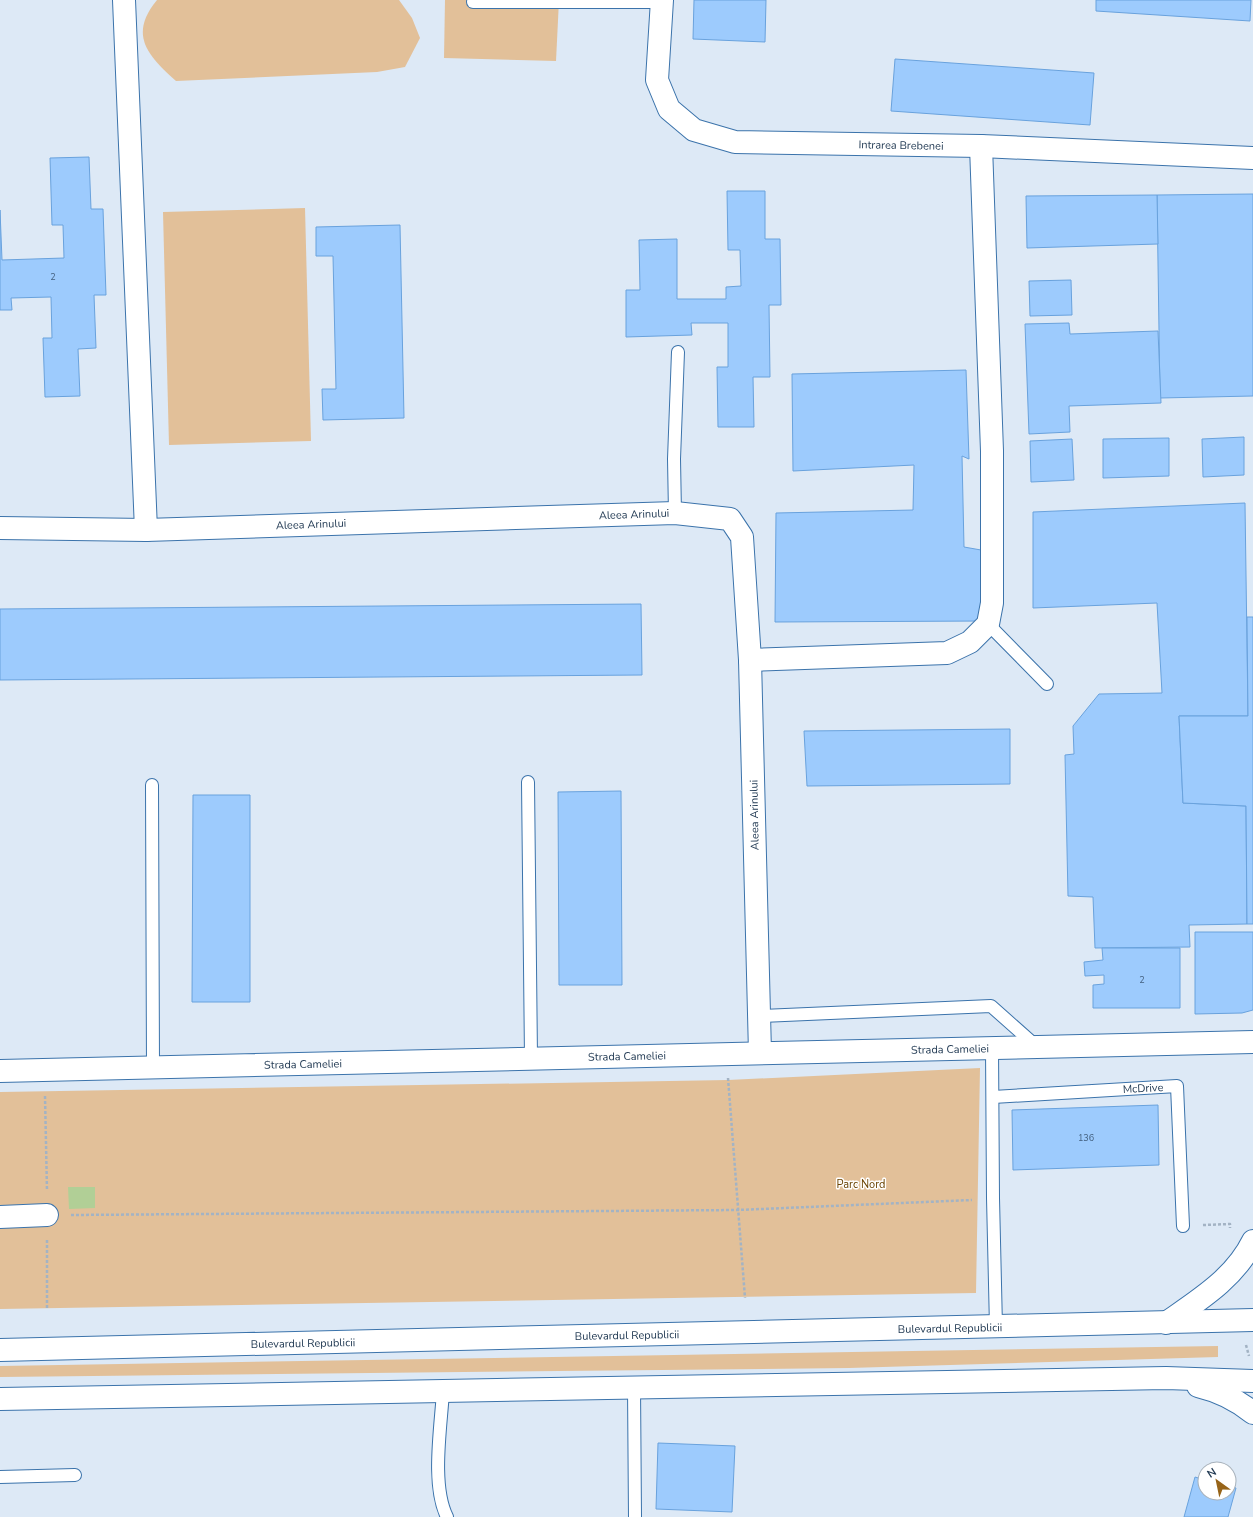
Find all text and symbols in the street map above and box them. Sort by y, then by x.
street label: Intrarea Brebenei [858,137,944,154]
house number: 2 [50,271,56,283]
street label: Aleea Arinului [599,506,670,523]
street label: Aleea Arinului [276,516,347,533]
street label: Aleea Arinului [746,780,763,850]
house number: 2 [1139,974,1145,986]
street label: Strada Cameliei [911,1041,989,1058]
street label: Strada Cameliei [588,1048,666,1065]
street label: Strada Cameliei [264,1056,342,1073]
street label: McDrive [1122,1080,1164,1097]
house number: 136 [1078,1132,1094,1144]
park label: Parc Nord [837,1177,885,1192]
street label: Bulevardul Republicii [898,1320,1002,1337]
street label: Bulevardul Republicii [575,1327,679,1344]
street label: Bulevardul Republicii [251,1335,355,1352]
north arrow [1197,1461,1237,1501]
text: N [1204,1465,1219,1482]

